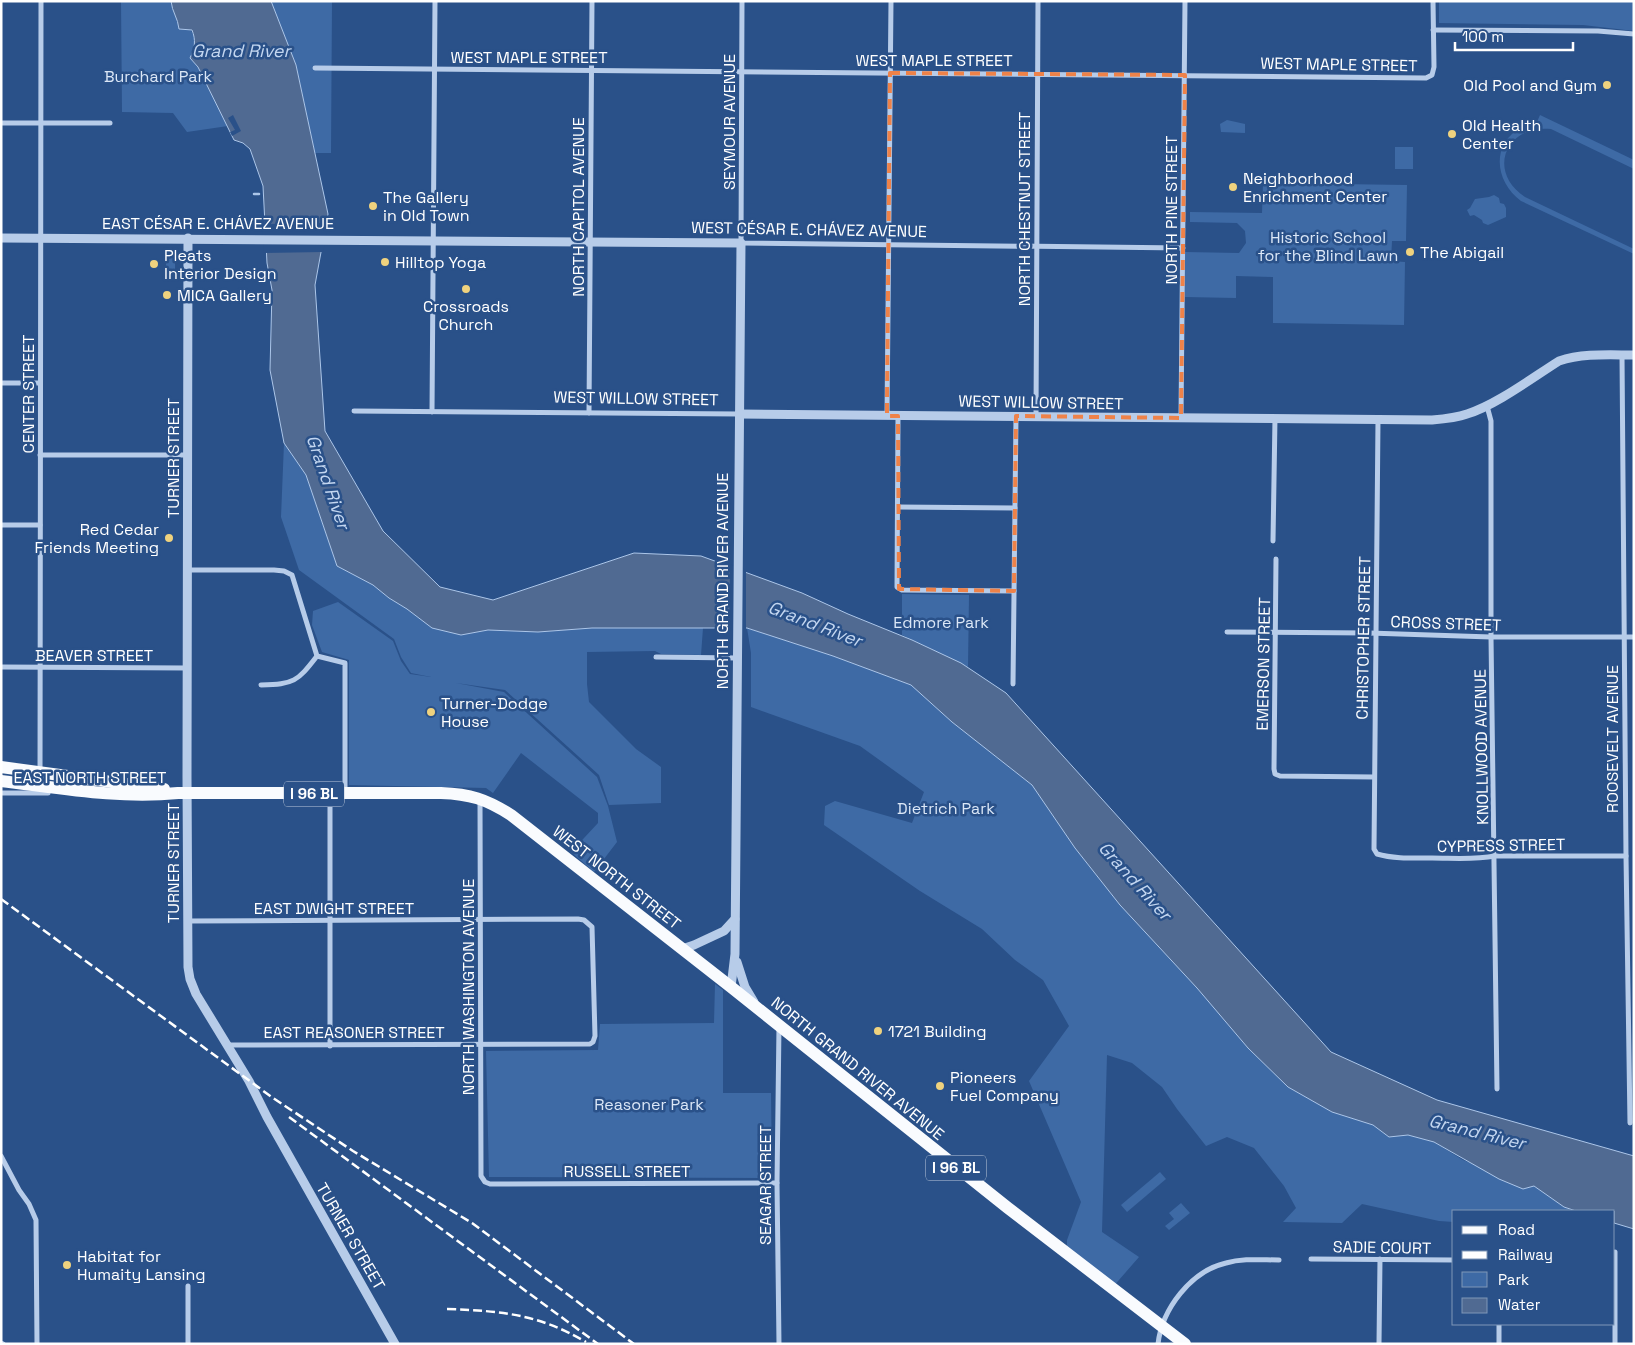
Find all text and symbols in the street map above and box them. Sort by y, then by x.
scale bar [1455,20,1572,52]
text: 100 m [1462,27,1504,46]
water label: Grand River [192,39,292,62]
street label: WEST MAPLE STREET [450,47,608,68]
street label: WEST MAPLE STREET [855,50,1013,71]
street label: WEST MAPLE STREET [1260,53,1418,76]
street label: SEYMOUR AVENUE [719,54,740,190]
park label: Burchard Park [104,66,212,87]
place label: Old Pool and Gym [1463,75,1597,96]
marker: Old Pool and Gym [1601,79,1613,91]
street label: NORTH CHESTNUT STREET [1014,112,1035,306]
place label: Old Health Center [1462,115,1541,154]
street label: NORTH CAPITOL AVENUE [568,117,589,297]
marker: Old Health Center [1446,128,1458,140]
street label: NORTH PINE STREET [1161,136,1182,284]
place label: Neighborhood Enrichment Center [1243,168,1387,207]
marker: Neighborhood Enrichment Center [1227,181,1239,193]
place label: The Gallery in Old Town [383,187,470,226]
marker: The Gallery in Old Town [367,200,379,212]
street label: EAST CÉSAR E. CHÁVEZ AVENUE [102,213,334,234]
street label: WEST CÉSAR E. CHÁVEZ AVENUE [691,217,927,242]
park label: Historic School for the Blind Lawn [1258,227,1398,266]
place label: The Abigail [1420,242,1504,263]
place label: Pleats Interior Design [164,245,277,284]
marker: The Abigail [1404,246,1416,258]
place label: Hilltop Yoga [395,252,486,273]
marker: Hilltop Yoga [379,256,391,268]
marker: Pleats Interior Design [148,258,160,270]
marker: Crossroads Church [460,283,472,295]
place label: MICA Gallery [177,285,272,306]
marker: MICA Gallery [161,289,173,301]
place label: Crossroads Church [423,296,509,335]
street label: CENTER STREET [18,335,39,453]
street label: WEST WILLOW STREET [553,387,719,410]
street label: WEST WILLOW STREET [958,391,1124,414]
street label: TURNER STREET [163,398,184,518]
water label: Grand River [302,432,356,534]
street label: NORTH GRAND RIVER AVENUE [712,473,733,689]
place label: Red Cedar Friends Meeting [34,519,159,558]
marker: Red Cedar Friends Meeting [163,532,175,544]
street label: CHRISTOPHER STREET [1352,556,1375,720]
water label: Grand River [765,595,867,653]
street label: EMERSON STREET [1252,597,1275,731]
street label: CROSS STREET [1390,611,1502,636]
park label: Edmore Park [893,612,989,633]
street label: BEAVER STREET [35,645,153,666]
street label: ROOSEVELT AVENUE [1602,665,1623,813]
street label: KNOLLWOOD AVENUE [1470,669,1493,825]
place label: Turner-Dodge House [441,693,548,732]
marker: Turner-Dodge House [425,706,437,718]
street label: EAST NORTH STREET [13,767,167,788]
road number: I 96 BL [284,782,344,806]
park label: Dietrich Park [897,798,995,819]
street label: TURNER STREET [163,803,184,923]
street label: WEST NORTH STREET [548,821,685,934]
street label: CYPRESS STREET [1437,834,1565,857]
water label: Grand River [1094,836,1178,927]
street label: NORTH WASHINGTON AVENUE [458,879,479,1095]
street label: EAST DWIGHT STREET [254,898,414,919]
street label: NORTH GRAND RIVER AVENUE [767,992,948,1145]
place label: 1721 Building [888,1021,987,1042]
street label: EAST REASONER STREET [263,1022,445,1043]
marker: 1721 Building [872,1025,884,1037]
place label: Pioneers Fuel Company [950,1067,1059,1106]
marker: Pioneers Fuel Company [934,1080,946,1092]
park label: Reasoner Park [594,1094,704,1115]
water label: Grand River [1427,1108,1530,1155]
street label: SEAGAR STREET [755,1125,776,1245]
road number: I 96 BL [926,1156,986,1180]
street label: RUSSELL STREET [564,1161,690,1182]
street label: TURNER STREET [311,1179,390,1294]
legend [1452,1210,1615,1325]
text: Road [1498,1220,1535,1239]
street label: SADIE COURT [1333,1236,1431,1259]
text: Railway [1498,1245,1553,1264]
place label: Habitat for Humaity Lansing [77,1246,206,1285]
marker: Habitat for Humaity Lansing [61,1259,73,1271]
text: Park [1498,1270,1529,1289]
text: Water [1498,1295,1541,1314]

